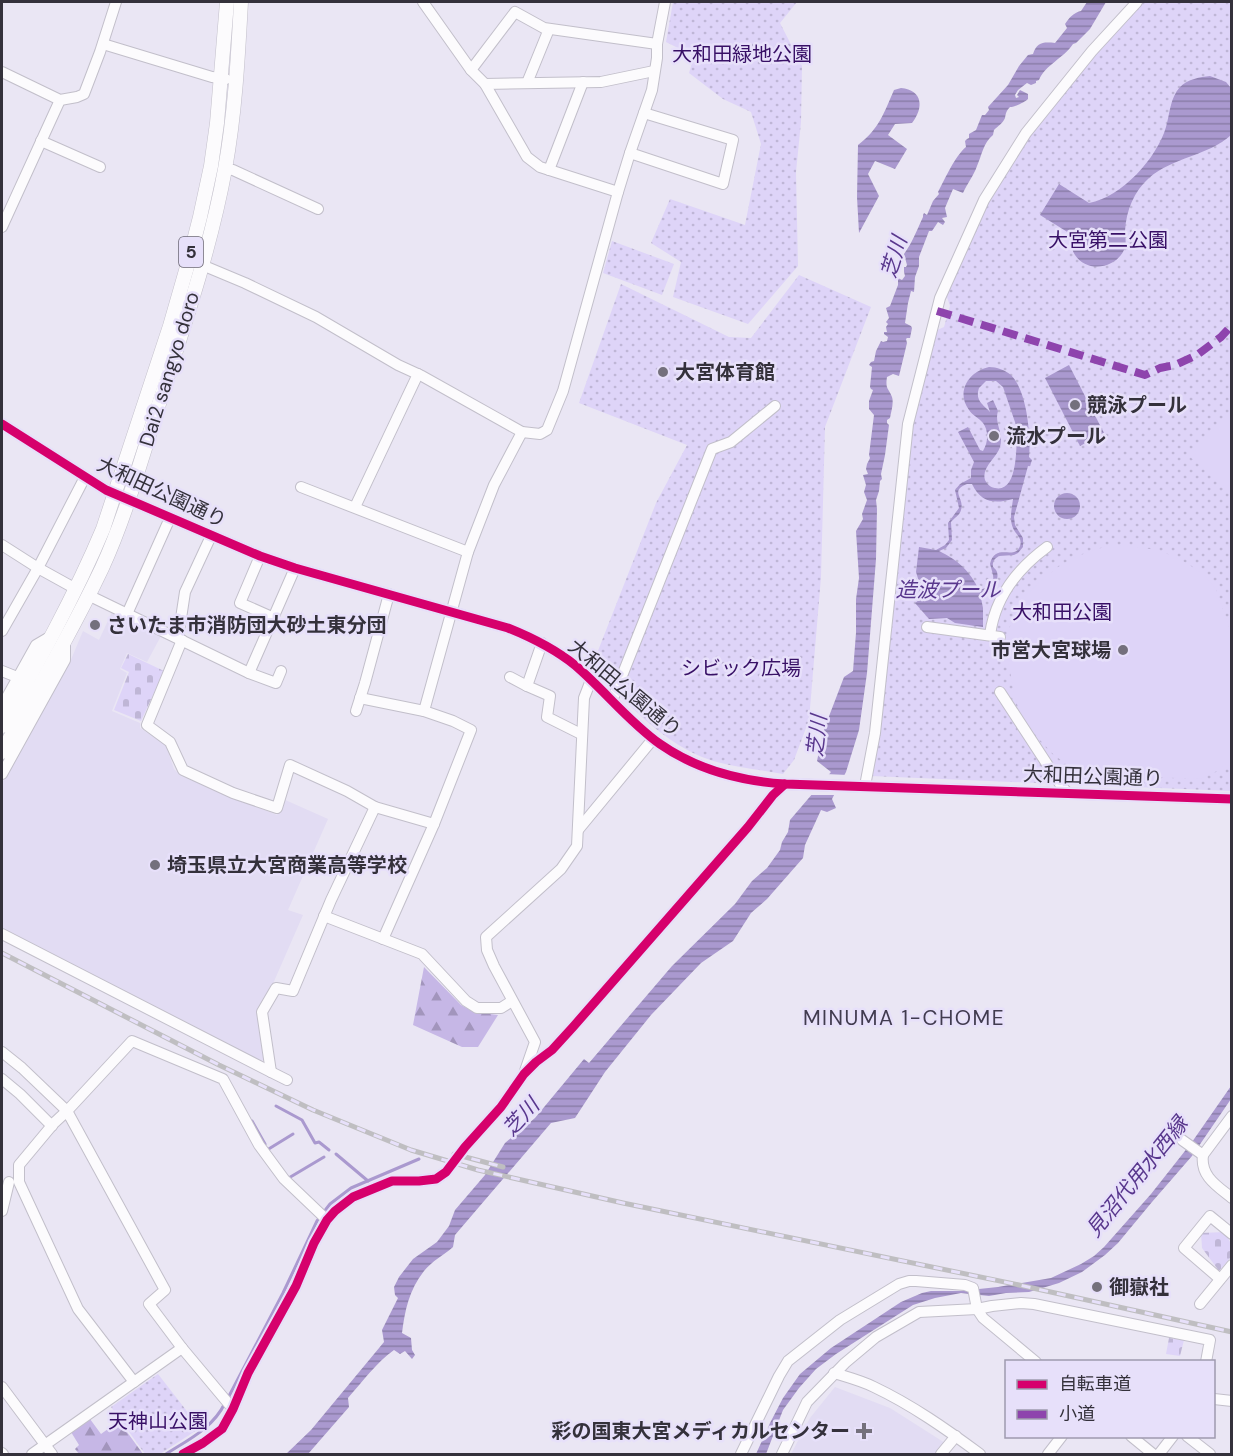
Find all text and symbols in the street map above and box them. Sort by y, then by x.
park label: 大和田緑地公園 [672,41,812,67]
park label: 大宮第二公園 [1048,227,1168,253]
water label: 芝川 [874,231,914,281]
road number: 5 [179,237,203,267]
street label: Dai2 sangyo doro [133,288,205,450]
place label: 大宮体育館 [675,359,775,385]
marker: 大宮体育館 [656,365,670,379]
place label: 競泳プール [1087,392,1187,418]
marker: 競泳プール [1068,398,1082,412]
place label: 流水プール [1006,423,1106,449]
marker: 流水プール [987,429,1001,443]
street label: 大和田公園通り [93,451,231,533]
water label: 造波プール [896,576,1001,604]
park label: 大和田公園 [1012,599,1112,625]
place label: さいたま市消防団大砂土東分団 [107,612,386,638]
marker: さいたま市消防団大砂土東分団 [88,618,102,632]
street label: 大和田公園通り [563,633,687,743]
place label: 市営大宮球場 [991,637,1111,663]
marker: 市営大宮球場 [1116,643,1130,657]
park label: シビック広場 [681,655,801,681]
water label: 芝川 [801,712,833,758]
street label: 大和田公園通り [1023,761,1163,791]
place label: 埼玉県立大宮商業高等学校 [167,852,407,878]
marker: 埼玉県立大宮商業高等学校 [148,858,162,872]
district label: MINUMA 1-CHOME [803,1004,1005,1032]
water label: 芝川 [496,1091,547,1142]
water label: 見沼代用水西縁 [1080,1110,1195,1243]
place label: 御嶽社 [1109,1274,1169,1300]
marker: 御嶽社 [1090,1280,1104,1294]
legend [1005,1360,1215,1438]
text: 自転車道 [1059,1372,1131,1396]
text: 小道 [1059,1402,1095,1426]
park label: 天神山公園 [108,1408,208,1434]
place label: 彩の国東大宮メディカルセンター [551,1418,850,1444]
marker: 彩の国東大宮メディカルセンター [855,1422,873,1440]

